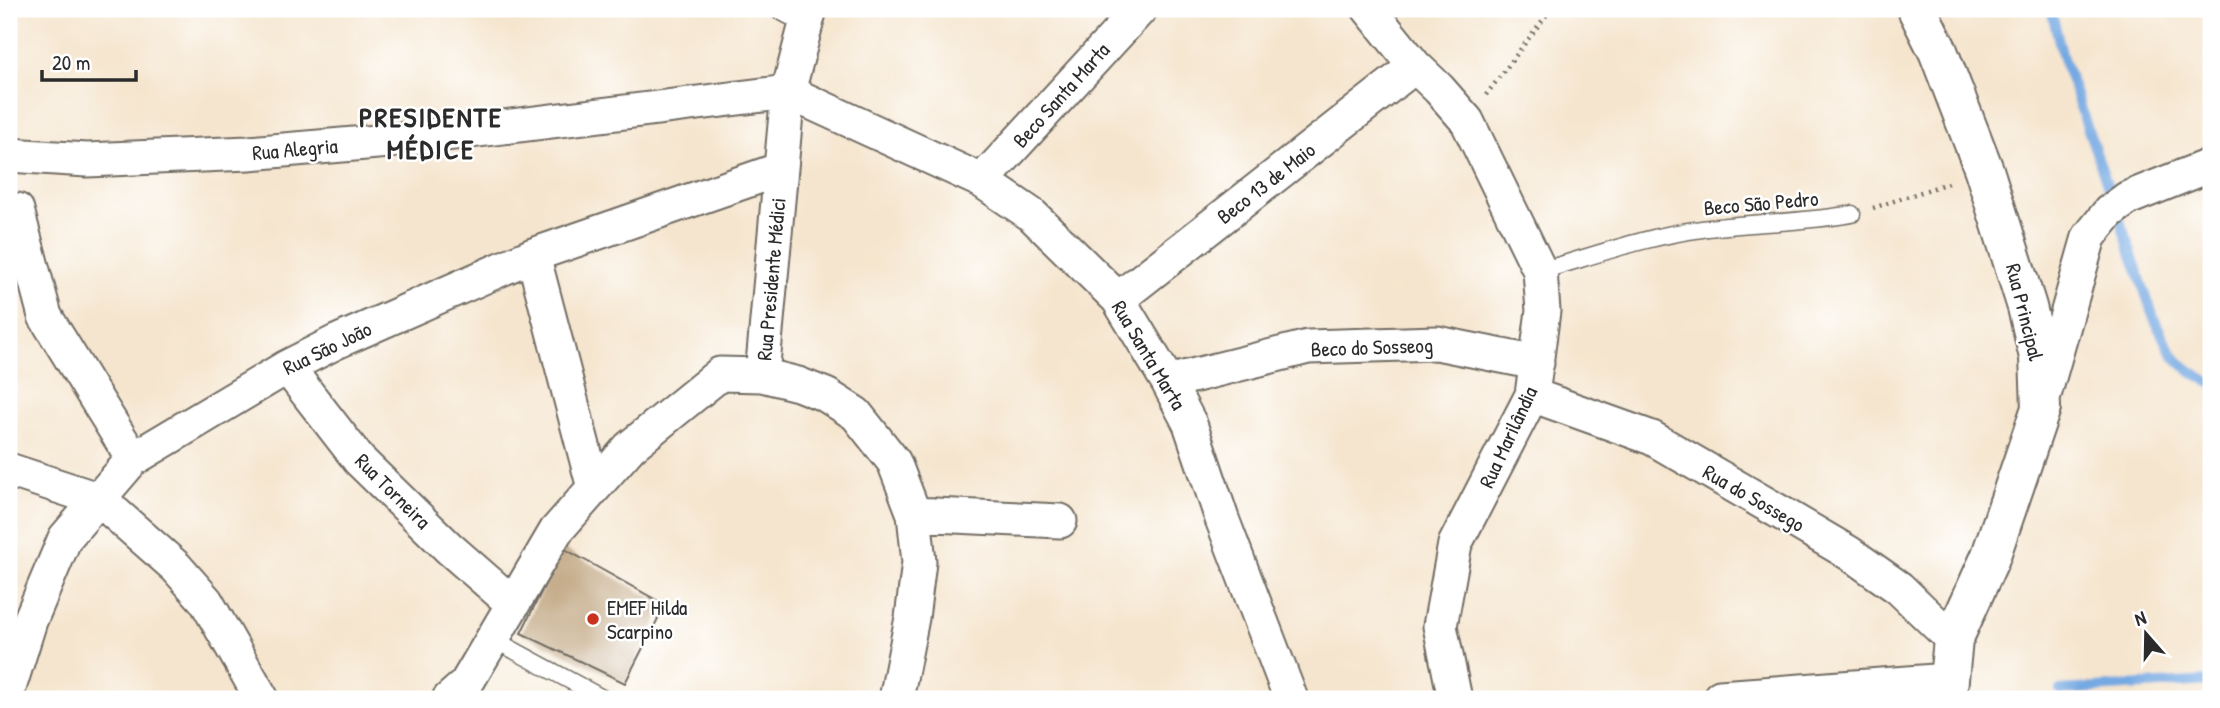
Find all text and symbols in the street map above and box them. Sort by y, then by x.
street label: Beco Santa Marta [1006,36,1116,154]
scale bar [42,38,136,82]
text: 20 m [52,48,90,77]
district label: PRESIDENTE MÉDICE [359,98,503,168]
street label: Rua Alegria [251,131,339,167]
street label: Beco 13 de Maio [1211,135,1321,231]
street label: Beco São Pedro [1703,184,1819,222]
street label: Rua Presidente Médici [749,196,793,362]
street label: Rua Principal [1999,260,2051,364]
street label: Rua Santa Marta [1105,295,1193,415]
street label: Rua São João [278,314,376,382]
street label: Beco do Sosseog [1310,330,1434,364]
street label: Rua Marilândia [1472,381,1544,493]
street label: Rua Torneira [349,447,437,535]
street label: Rua do Sossego [1698,457,1810,539]
place label: EMEF Hilda Scarpino [607,593,687,646]
north arrow [2112,600,2182,670]
text: N [2131,604,2149,632]
marker: EMEF Hilda Scarpino [585,611,601,627]

